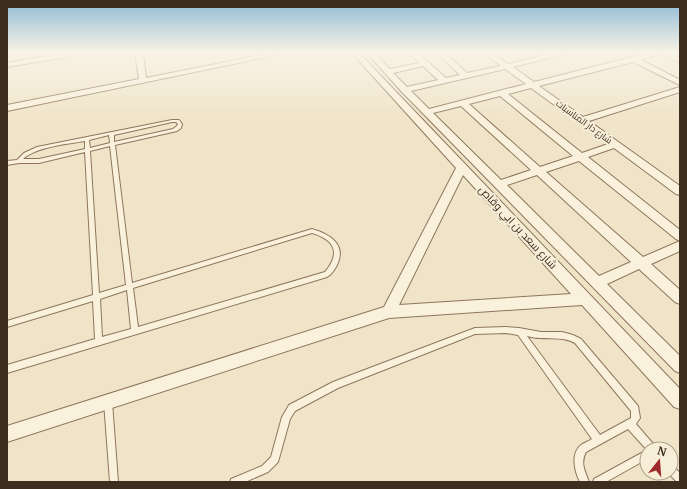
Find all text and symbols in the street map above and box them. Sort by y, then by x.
street label: شارع دار المناسبات [553,97,615,147]
street label: شارع سعد بن ابي وقاص [474,182,560,273]
north arrow [639,441,679,481]
text: N [656,443,668,459]

